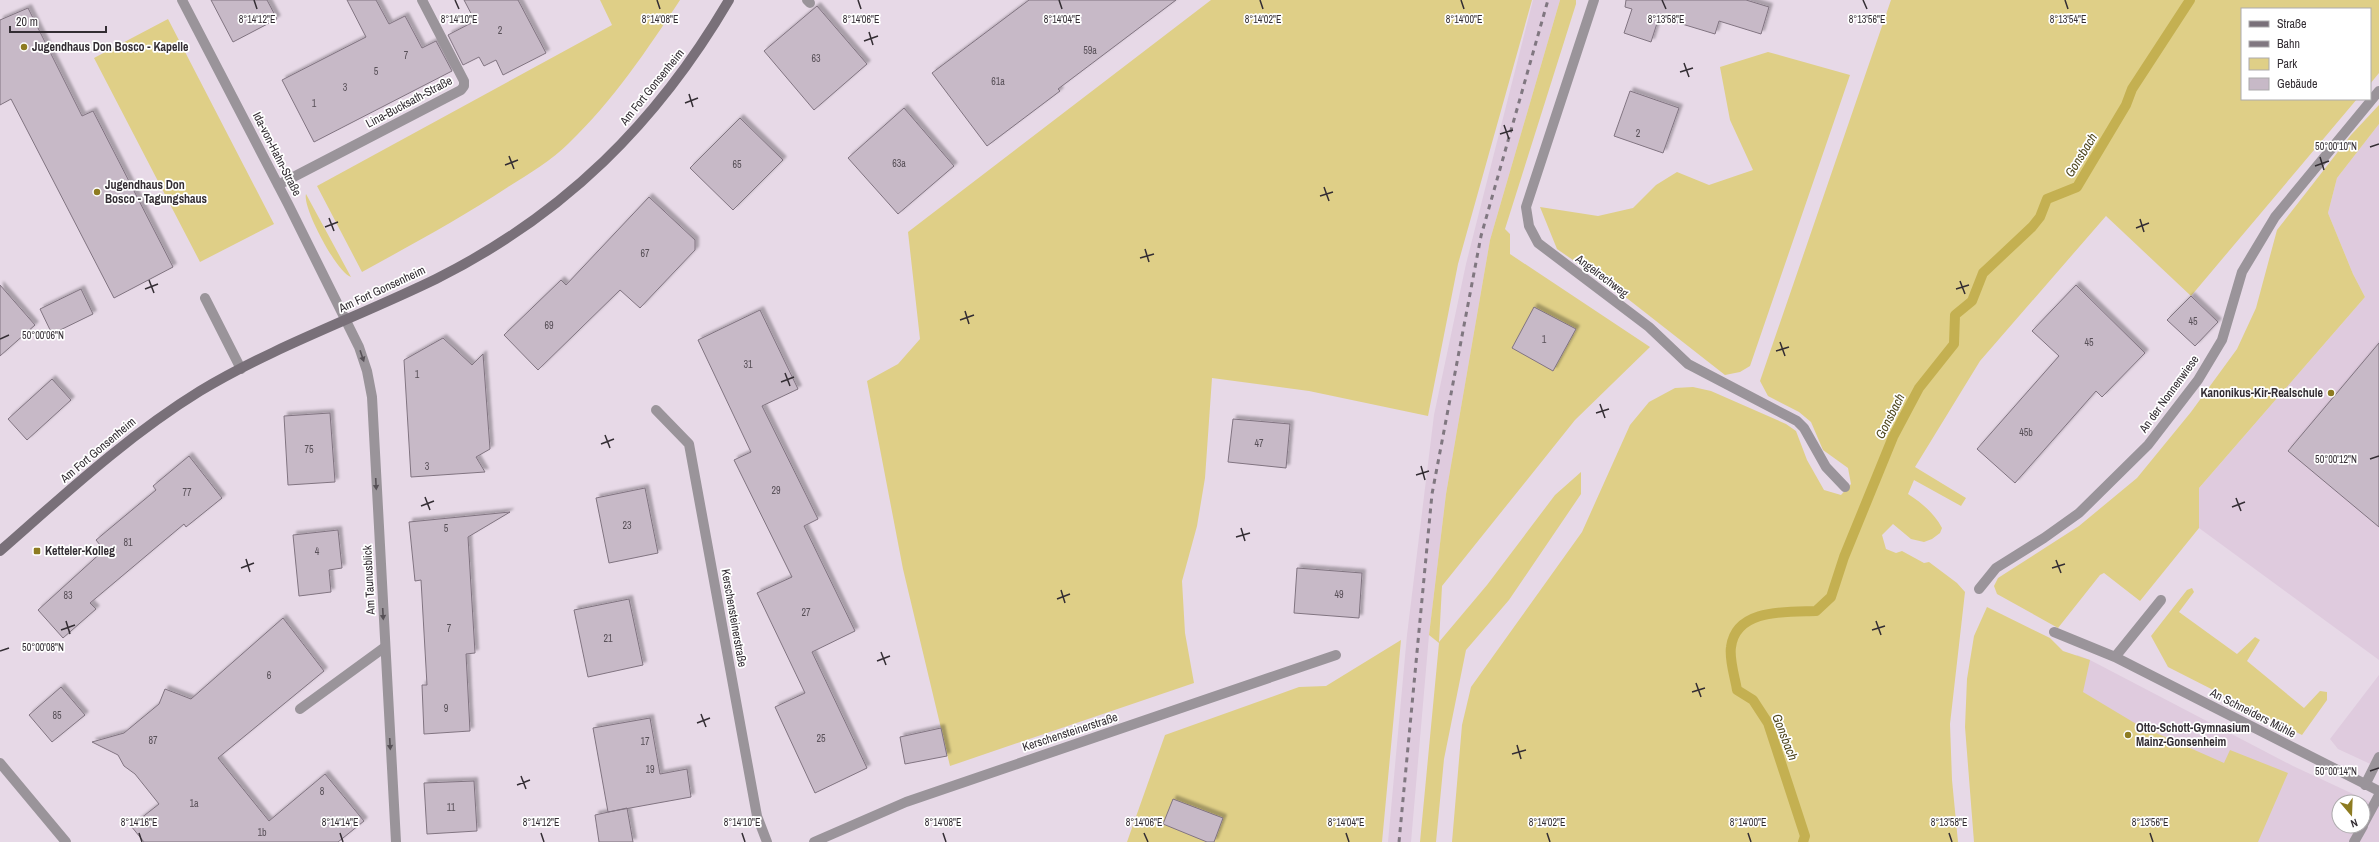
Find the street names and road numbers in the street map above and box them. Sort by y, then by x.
street label: Am Fort Gonsenheim [616,46,688,129]
street label: Lina-Bucksath-Straße [363,72,455,132]
street label: Ida-von-Hahn-Straße [249,109,305,199]
street label: Angelrechweg [1571,250,1632,301]
street label: Am Fort Gonsenheim [335,262,428,316]
street label: An der Nonnenwiese [2135,352,2202,437]
street label: Am Fort Gonsenheim [56,414,139,487]
street label: Am Taunusblick [359,545,379,616]
street label: Kerschensteinerstraße [717,568,751,668]
street label: An Schneiders Mühle [2207,684,2299,741]
street label: Kerschensteinerstraße [1020,709,1120,755]

